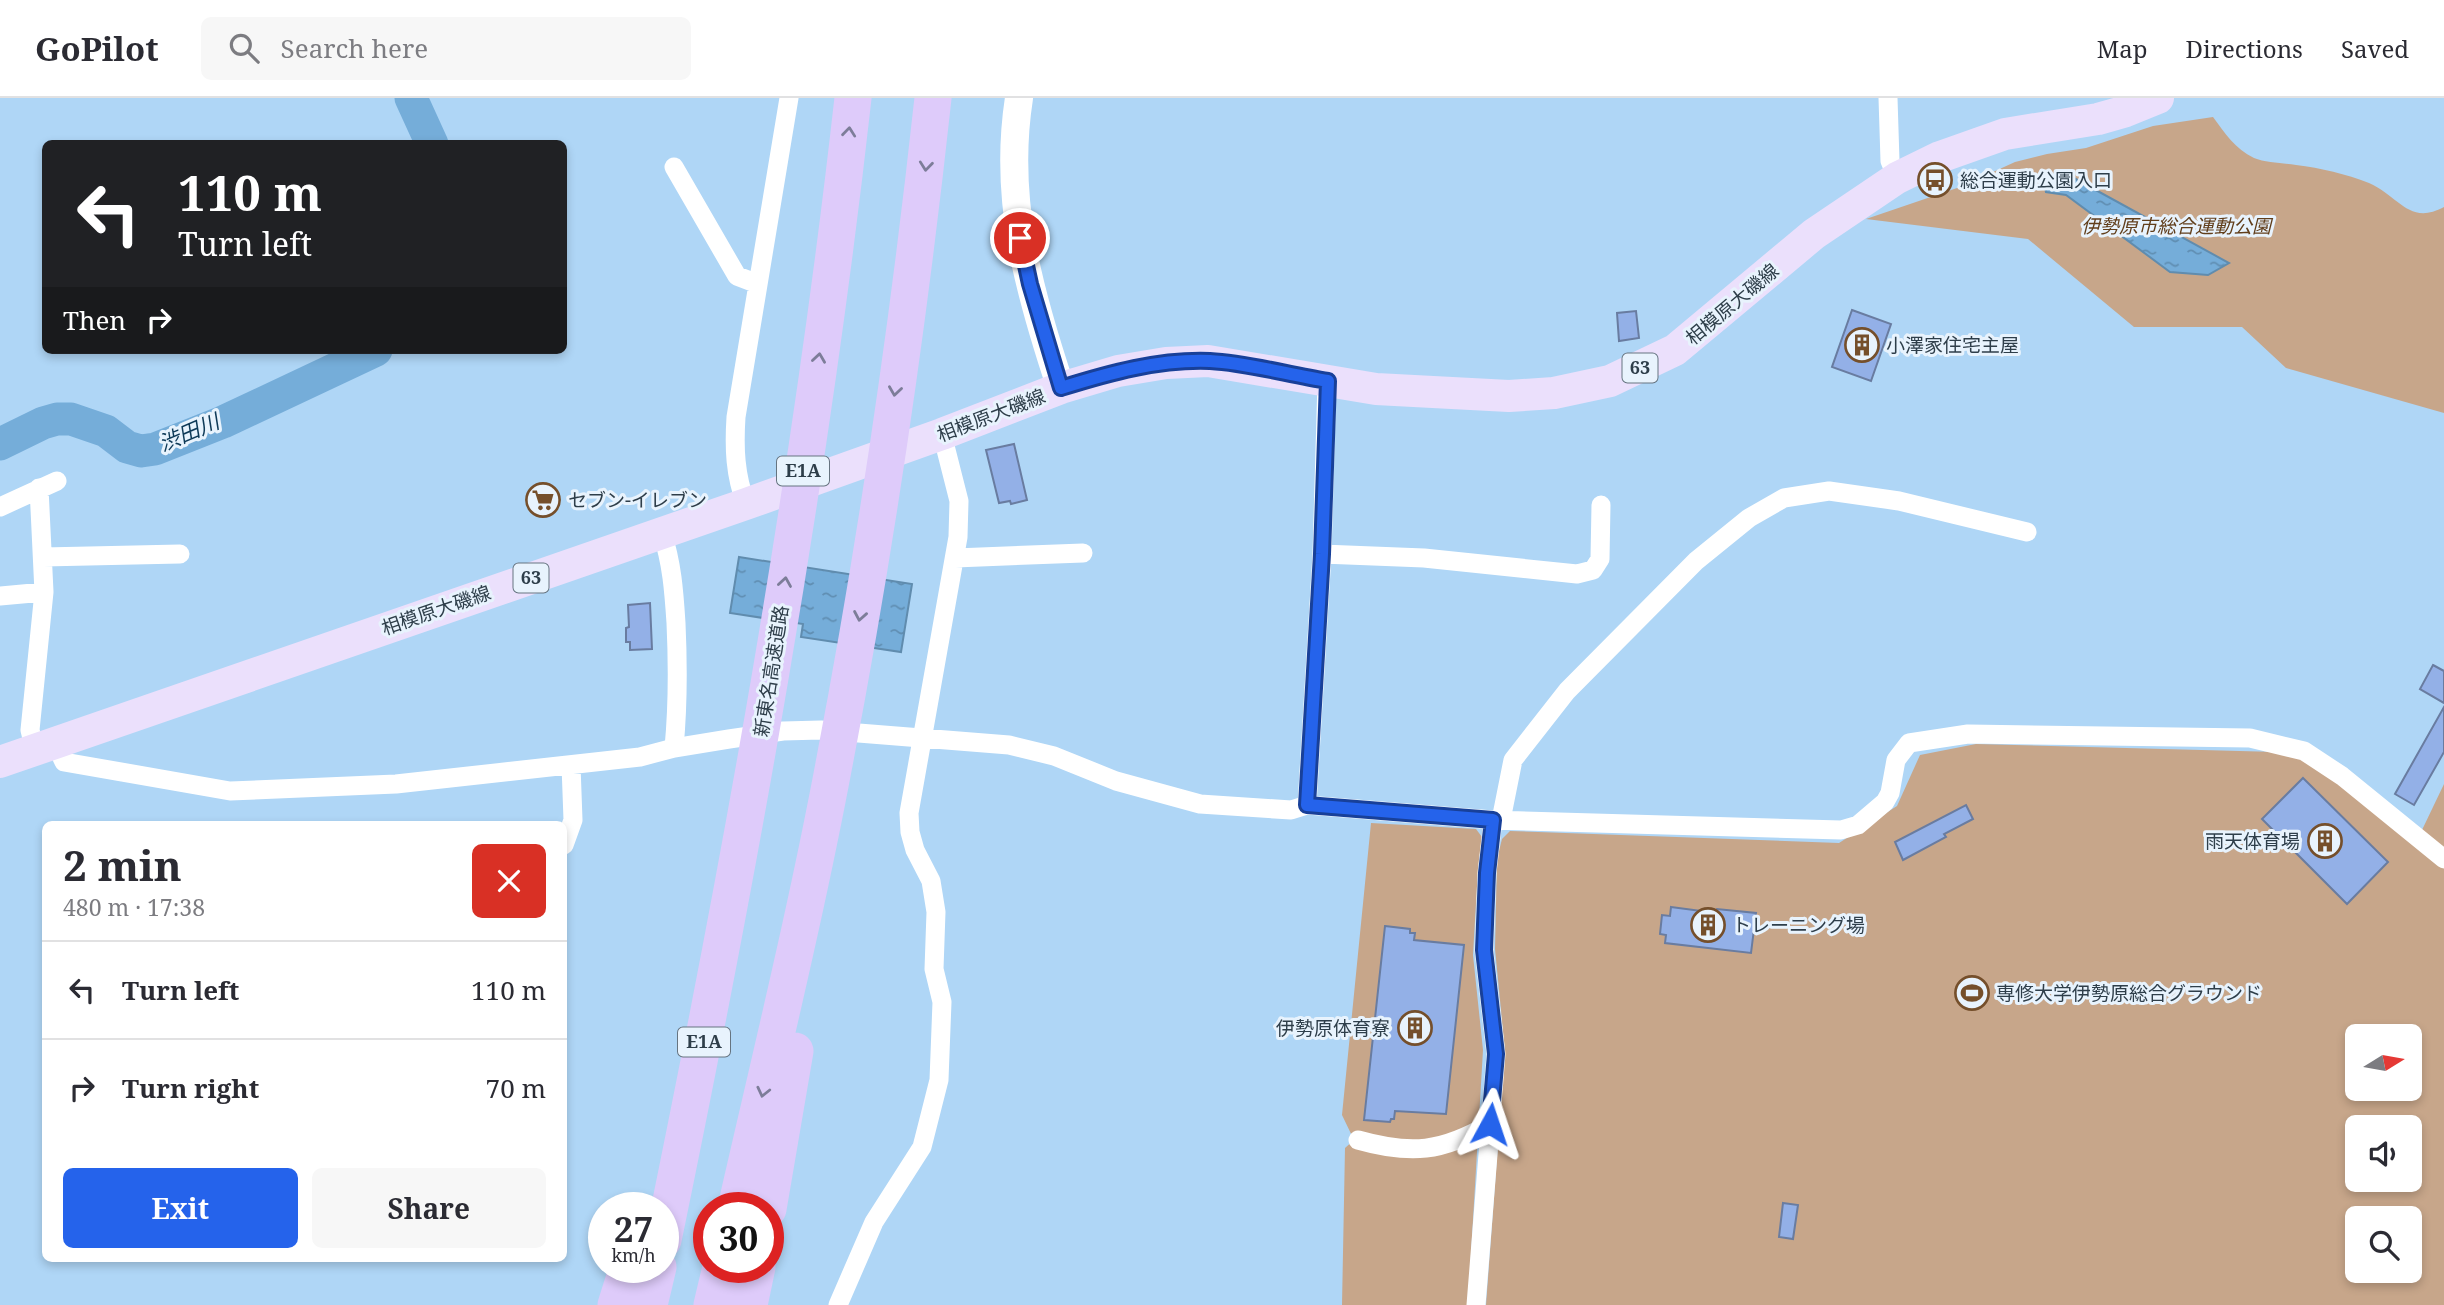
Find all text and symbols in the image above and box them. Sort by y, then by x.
search box [201,17,691,80]
text: GoPilot [35,26,159,71]
icon: search [225,29,263,67]
text: Search here [281,30,428,66]
text: Map [2097,32,2148,65]
text: Directions [2186,32,2303,65]
text: Saved [2341,32,2409,65]
one-way arrow [841,126,856,138]
text: 110 m [178,159,322,225]
one-way arrow [918,160,933,172]
bus stop icon: 総合運動公園入口 [1916,161,1954,199]
place label: 総合運動公園入口 [1960,167,2112,193]
icon: left [63,168,154,259]
pin [990,208,1050,268]
park label: 伊勢原市総合運動公園 [2081,213,2274,239]
icon: arrive [1001,219,1039,257]
text: Turn left [178,222,312,265]
street label: 相模原大磯線 [1680,257,1784,351]
icon: right [140,301,178,339]
text: Then [63,302,126,338]
building icon: 小澤家住宅主屋 [1843,326,1881,364]
place label: 小澤家住宅主屋 [1886,332,2019,358]
one-way arrow [812,352,827,363]
road number: 63 [1622,354,1658,382]
street label: 相模原大磯線 [933,382,1049,448]
one-way arrow [888,385,903,397]
water label: 渋田川 [154,406,225,457]
road number: E1A [777,456,829,486]
supermarket icon: セブン-イレブン [524,481,562,519]
place label: セブン-イレブン [568,487,707,513]
road number: 63 [514,564,548,592]
one-way arrow [777,577,792,588]
street label: 相模原大磯線 [378,579,494,641]
street label: 新東名高速道路 [748,603,794,739]
one-way arrow [853,610,868,622]
building icon: 雨天体育場 [2306,822,2344,860]
place label: 雨天体育場 [2205,828,2300,854]
text: 2 min [63,836,182,893]
button: close [472,844,546,918]
text: 480 m · 17:38 [63,891,205,923]
building icon: トレーニング場 [1689,906,1727,944]
place label: トレーニング場 [1732,912,1865,938]
icon: left [63,971,101,1009]
text: Turn left [122,972,239,1008]
text: 110 m [471,972,546,1008]
sports icon: 専修大学伊勢原総合グラウンド [1953,974,1991,1012]
place label: 専修大学伊勢原総合グラウンド [1996,980,2262,1006]
building icon: 伊勢原体育寮 [1396,1009,1434,1047]
place label: 伊勢原体育寮 [1276,1015,1390,1041]
north arrow [2345,1024,2422,1101]
map controls [2345,1024,2422,1283]
road number: E1A [678,1028,730,1057]
icon: right [63,1069,101,1107]
text: Turn right [122,1070,259,1106]
text: 70 m [486,1070,546,1106]
one-way arrow [757,1086,771,1098]
position arrow [1453,1087,1527,1161]
button: sound [2345,1115,2422,1192]
button: Exit [63,1168,298,1248]
button: Share [312,1168,546,1248]
speed limit sign: 30 [693,1192,784,1283]
text: 27 [614,1205,653,1252]
button: search [2345,1206,2422,1283]
text: km/h [611,1243,656,1267]

